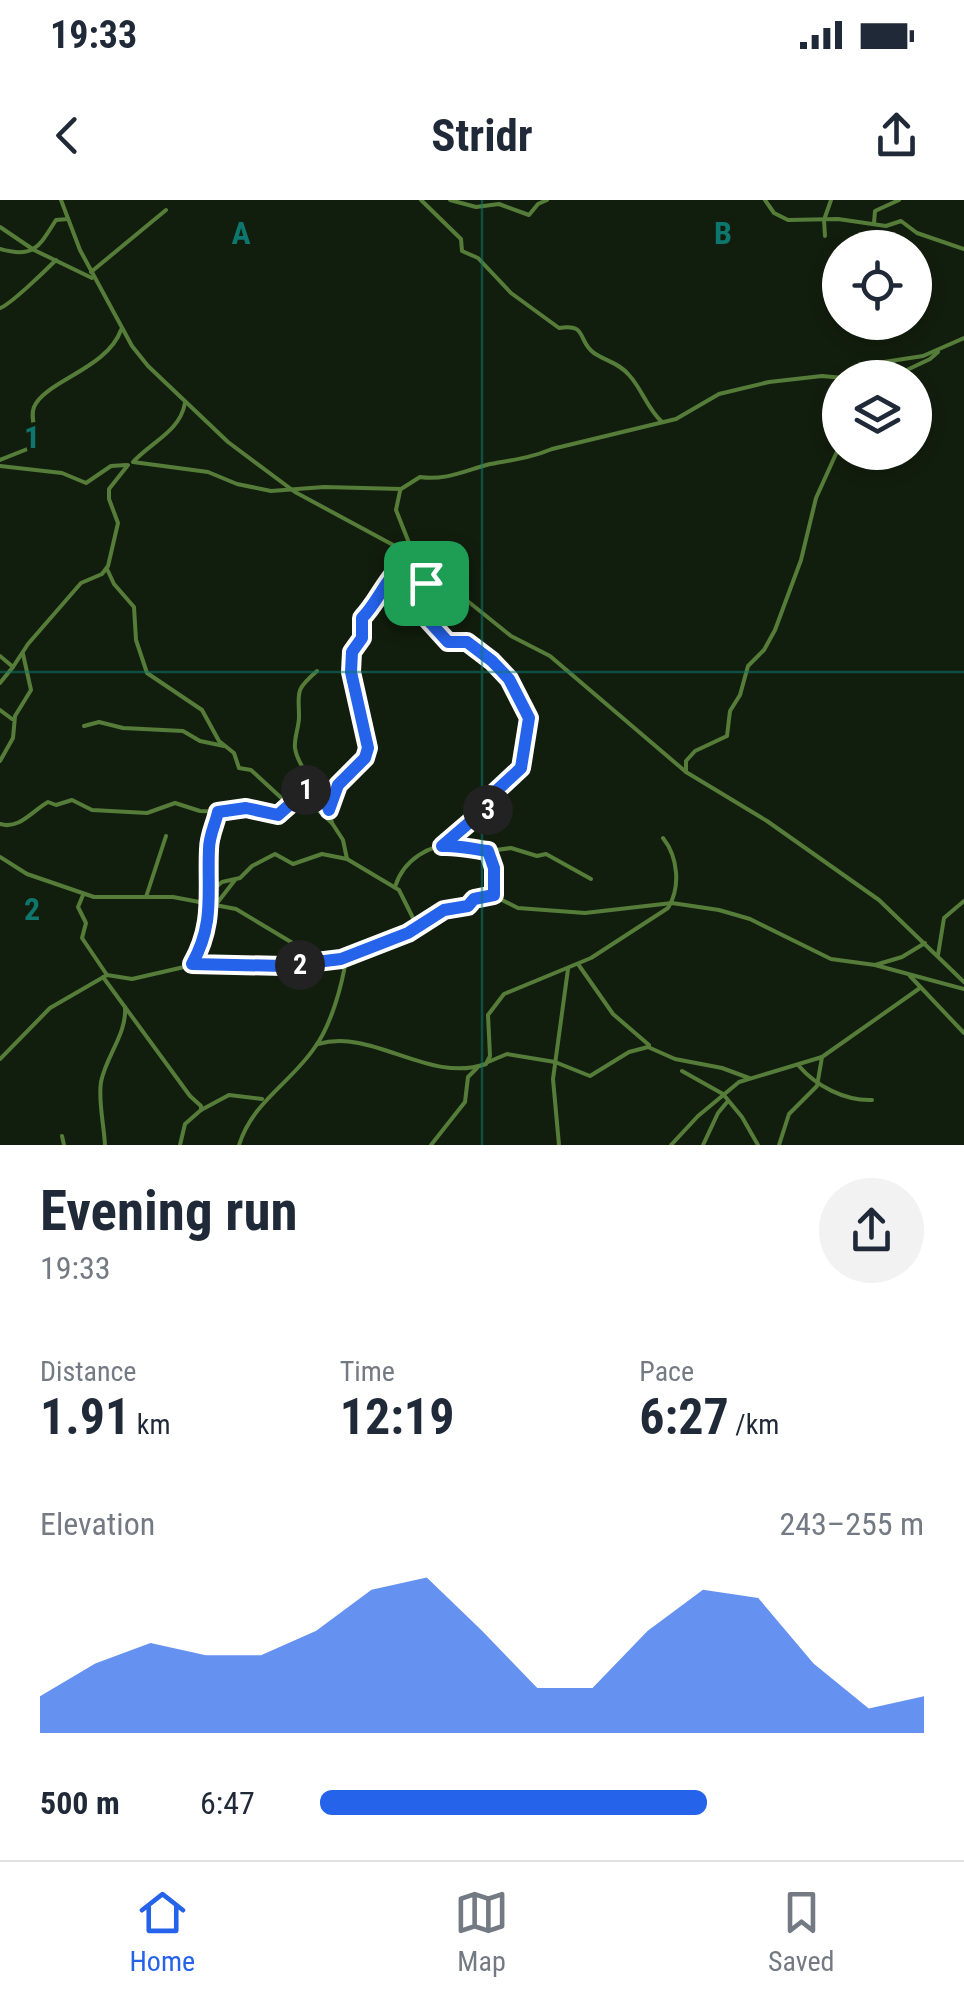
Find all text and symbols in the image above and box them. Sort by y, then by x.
text: 19:33 [50,13,137,57]
icon: back [40,108,95,163]
icon: share [869,108,924,163]
text: Stridr [431,109,533,162]
text: A [231,214,251,252]
text: B [714,214,732,252]
map controls [822,230,932,470]
button: locate [822,230,932,340]
button: layers [822,360,932,470]
text: 1 [24,418,40,456]
pin [384,541,469,626]
icon: arrive [399,556,454,611]
pin: 1 [281,765,331,815]
text: 1 [299,773,313,806]
pin: 3 [463,785,513,835]
text: 3 [481,793,495,826]
text: 2 [24,890,40,928]
pin: 2 [275,940,325,990]
text: 2 [293,948,307,981]
button: share [819,1178,924,1283]
text: Evening run [40,1179,298,1243]
text: 19:33 [40,1249,111,1287]
text: Distance [40,1355,137,1388]
text: Time [340,1355,395,1388]
text: Pace [639,1355,694,1388]
text: 1.91 [40,1388,130,1446]
text: 12:19 [340,1388,454,1446]
text: 6:27 [639,1388,729,1446]
text: km [130,1408,170,1441]
text: /km [729,1408,779,1441]
text: Elevation [40,1505,155,1543]
text: 243–255 m [779,1505,924,1543]
text: 500 m [40,1784,120,1822]
text: 6:47 [200,1784,255,1822]
tab: Home [129,1885,195,1978]
tab: Map [454,1885,509,1978]
tab: Saved [768,1885,835,1978]

